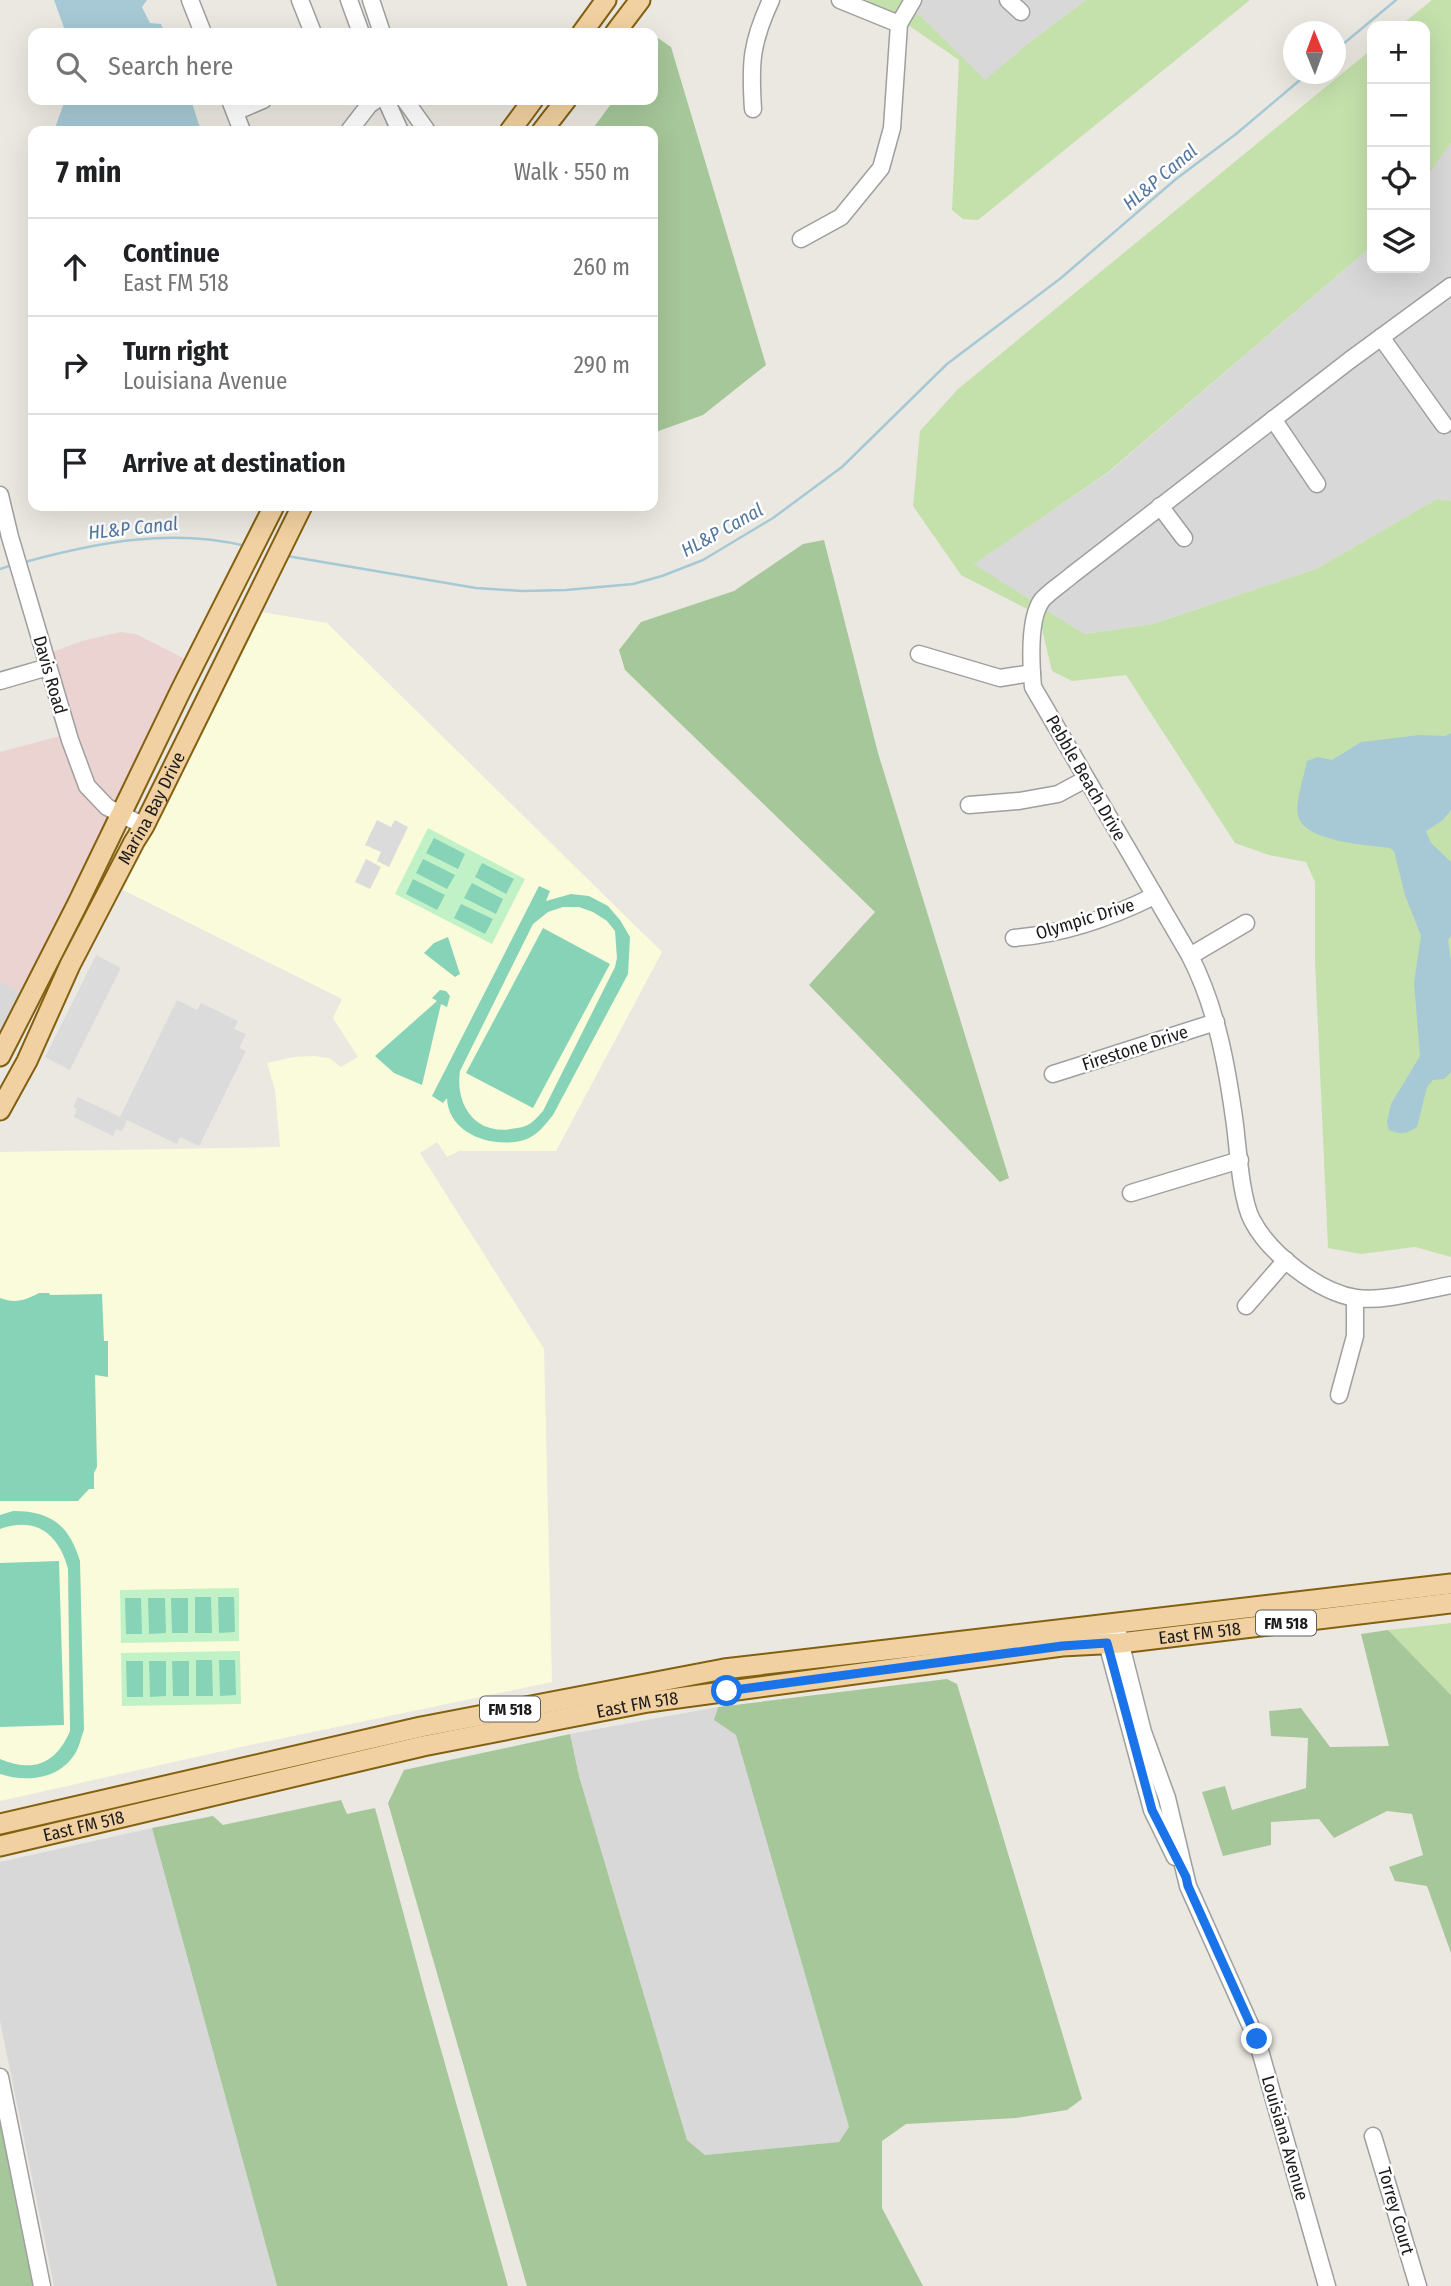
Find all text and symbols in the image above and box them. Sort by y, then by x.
north arrow [1283,21,1346,84]
map controls [1367,21,1430,273]
button: + [1367,21,1430,84]
search box [28,28,658,105]
icon: search [52,48,90,86]
text: Search here [108,51,233,82]
button: − [1367,84,1430,147]
water label: HL&P Canal [1118,139,1202,215]
button: locate [1367,147,1430,210]
text: 7 min [56,154,121,190]
text: Walk · 550 m [514,158,630,186]
button: layers [1367,210,1430,273]
text: Continue [123,238,220,269]
icon: ahead [56,248,94,286]
text: 260 m [573,253,630,281]
text: East FM 518 [123,269,229,297]
text: Turn right [123,336,229,367]
icon: right [56,346,94,384]
text: 290 m [574,351,630,379]
text: Louisiana Avenue [123,367,287,395]
icon: arrive [56,444,94,482]
text: Arrive at destination [123,448,346,479]
water label: HL&P Canal [677,498,767,562]
water label: HL&P Canal [87,512,179,544]
street label: Davis Road [28,633,72,717]
street label: Pebble Beach Drive [1041,711,1131,845]
street label: Marina Bay Drive [113,748,190,868]
street label: Olympic Drive [1033,894,1137,944]
street label: Firestone Drive [1079,1021,1191,1075]
road number: FM 518 [1256,1610,1316,1636]
street label: East FM 518 [1157,1617,1242,1649]
route start [711,1675,742,1706]
street label: East FM 518 [595,1687,680,1723]
road number: FM 518 [480,1696,540,1722]
street label: East FM 518 [41,1806,126,1846]
route end [1241,2023,1272,2054]
street label: Louisiana Avenue [1257,2073,1313,2203]
street label: Torrey Court [1373,2165,1419,2257]

